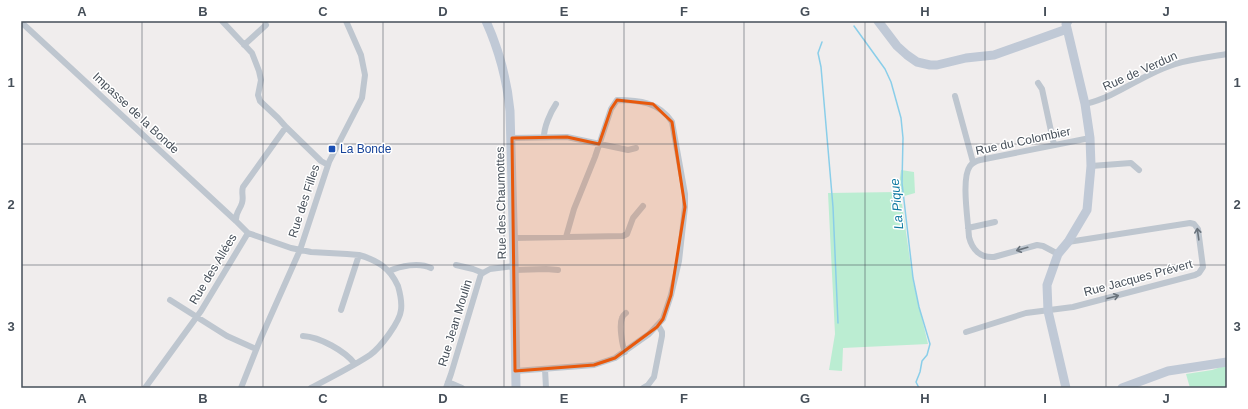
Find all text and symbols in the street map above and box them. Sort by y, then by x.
text: A [77,4,87,19]
text: B [198,4,208,19]
text: C [318,4,328,19]
text: D [438,4,448,19]
text: E [560,4,569,19]
text: F [680,4,688,19]
text: G [800,4,810,19]
text: H [920,4,930,19]
text: I [1043,4,1047,19]
text: J [1162,4,1170,19]
street label: Rue de Verdun [1101,48,1179,94]
street label: Impasse de la Bonde [90,69,182,157]
text: 1 [7,75,15,90]
text: 1 [1233,75,1241,90]
street label: Rue du Colombier [974,124,1072,158]
place label: La Bonde [340,142,392,156]
marker: La Bonde [327,144,337,154]
street label: Rue des Chaumottes [493,147,509,259]
street label: Rue des Filles [286,163,322,239]
water label: La Pique [887,178,906,230]
text: 2 [7,197,15,212]
text: 2 [1233,197,1241,212]
one-way arrow [1194,228,1202,241]
street label: Rue des Allées [186,231,240,307]
one-way arrow [1016,246,1029,253]
street label: Rue Jacques Prévert [1082,257,1195,299]
street label: Rue Jean Moulin [435,278,475,368]
one-way arrow [1107,293,1120,300]
text: 3 [7,319,15,334]
text: 3 [1233,319,1241,334]
text: A [77,391,87,406]
text: B [198,391,208,406]
text: C [318,391,328,406]
text: D [438,391,448,406]
text: E [560,391,569,406]
text: F [680,391,688,406]
text: G [800,391,810,406]
text: H [920,391,930,406]
text: I [1043,391,1047,406]
text: J [1162,391,1170,406]

